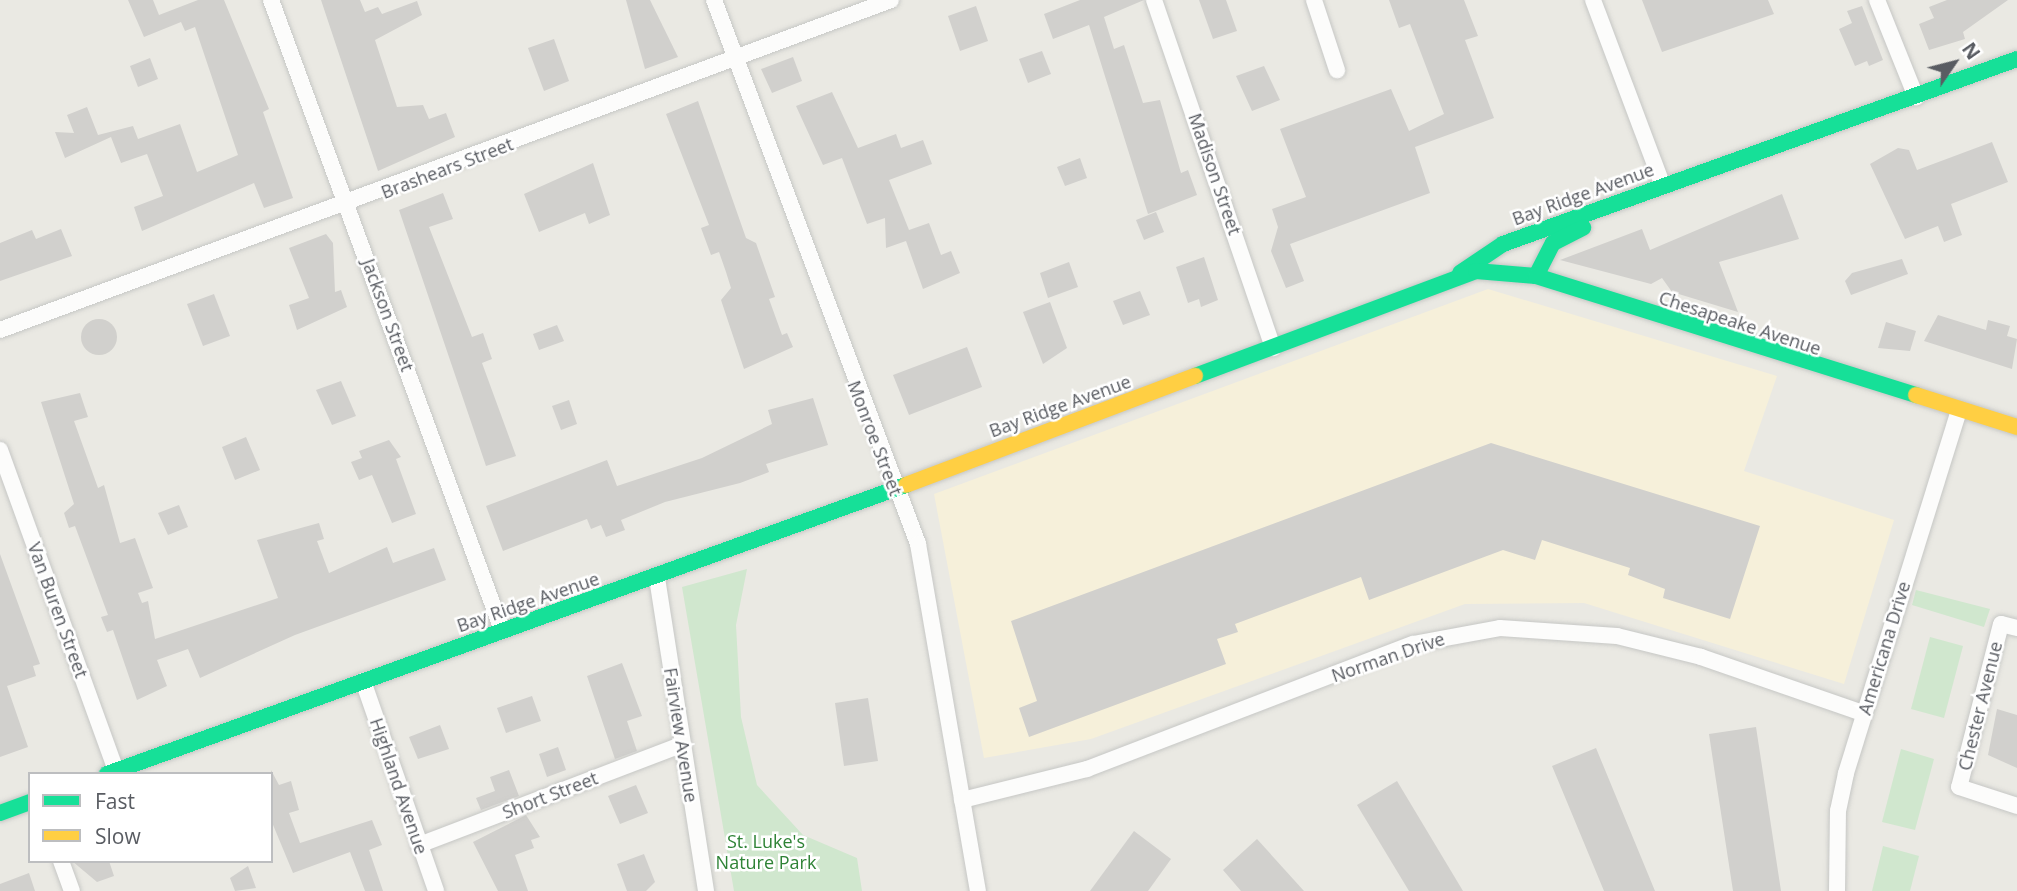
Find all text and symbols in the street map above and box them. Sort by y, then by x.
north arrow [1919,28,1989,98]
text: N [1956,37,1986,65]
street label: Madison Street [1184,110,1246,238]
street label: Brashears Street [378,133,516,203]
street label: Bay Ridge Avenue [1509,158,1657,230]
street label: Jackson Street [358,256,418,374]
street label: Chesapeake Avenue [1656,287,1824,359]
street label: Bay Ridge Avenue [986,370,1134,442]
street label: Monroe Street [843,378,907,498]
street label: Van Buren Street [23,539,93,681]
street label: Bay Ridge Avenue [454,567,602,637]
street label: Americana Drive [1853,579,1915,717]
street label: Norman Drive [1329,628,1447,686]
street label: Chester Avenue [1954,639,2006,773]
street label: Fairview Avenue [660,666,702,804]
street label: Highland Avenue [366,715,432,857]
street label: Short Street [499,767,601,823]
legend [28,772,273,863]
text: Fast [95,787,135,815]
text: Slow [95,822,141,850]
park label: St. Luke's Nature Park [716,831,816,874]

